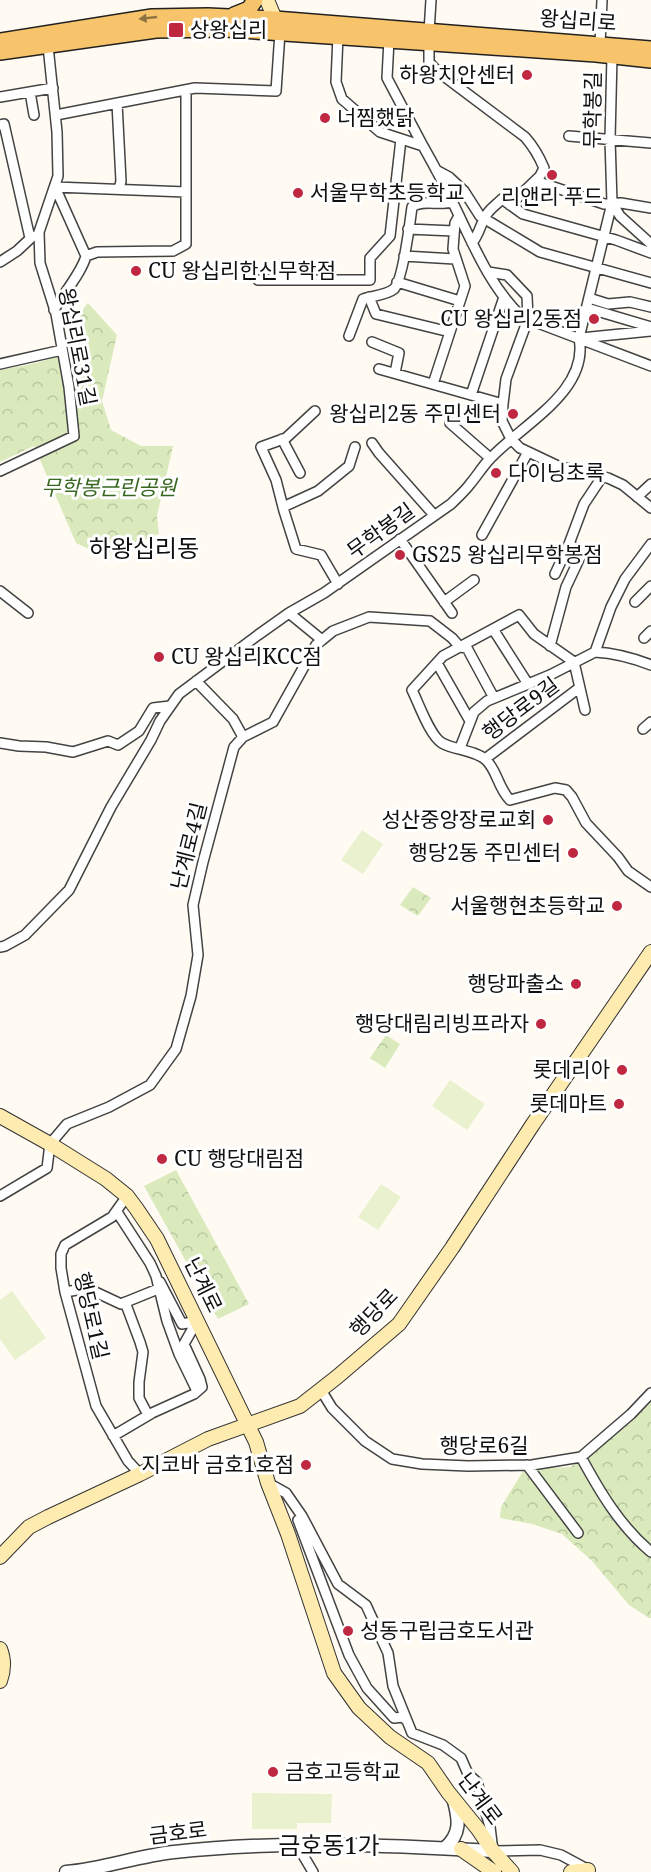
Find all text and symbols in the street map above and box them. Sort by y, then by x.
street label: 왕십리로 [539,3,618,37]
one-way arrow [138,13,157,23]
place label: 상왕십리 [190,15,267,43]
marker: 상왕십리 [167,21,185,39]
place label: 하왕치안센터 [399,60,515,88]
marker: 하왕치안센터 [520,68,534,82]
street label: 무학봉길 [577,71,607,149]
place label: 너찜했닭 [337,103,414,131]
marker: 너찜했닭 [318,111,332,125]
marker: 리앤리 푸드 [545,168,559,182]
place label: 서울무학초등학교 [310,178,465,206]
place label: 리앤리 푸드 [501,182,603,210]
marker: 서울무학초등학교 [291,186,305,200]
place label: CU 왕십리한신무학점 [148,256,336,284]
marker: CU 왕십리한신무학점 [129,264,143,278]
street label: 왕십리로31길 [53,285,103,408]
place label: CU 왕십리2동점 [440,304,582,332]
marker: CU 왕십리2동점 [587,312,601,326]
place label: 왕십리2동 주민센터 [329,399,501,427]
marker: 왕십리2동 주민센터 [506,407,520,421]
place label: 다이닝초록 [508,458,605,486]
marker: 다이닝초록 [489,466,503,480]
park label: 무학봉근린공원 [41,473,178,501]
street label: 무학봉길 [341,496,420,564]
district label: 하왕십리동 [89,531,199,564]
place label: GS25 왕십리무학봉점 [412,540,603,568]
marker: GS25 왕십리무학봉점 [393,548,407,562]
place label: CU 왕십리KCC점 [171,642,322,670]
marker: CU 왕십리KCC점 [152,650,166,664]
street label: 행당로9길 [476,670,564,746]
street label: 난계로4길 [164,799,212,892]
place label: 성산중앙장로교회 [381,805,536,833]
marker: 성산중앙장로교회 [541,813,555,827]
place label: 행당2동 주민센터 [409,838,561,866]
marker: 행당2동 주민센터 [566,846,580,860]
place label: 서울행현초등학교 [450,891,605,919]
marker: 서울행현초등학교 [610,899,624,913]
place label: 행당파출소 [467,969,564,997]
marker: 행당파출소 [569,977,583,991]
place label: 행당대림리빙프라자 [355,1009,529,1037]
marker: 행당대림리빙프라자 [534,1017,548,1031]
place label: 롯데리아 [533,1055,610,1083]
marker: 롯데리아 [615,1063,629,1077]
place label: 롯데마트 [530,1089,607,1117]
marker: 롯데마트 [612,1097,626,1111]
place label: CU 행당대림점 [174,1144,304,1172]
marker: CU 행당대림점 [155,1152,169,1166]
street label: 난계로 [179,1252,229,1317]
street label: 행당로1길 [68,1269,116,1362]
street label: 행당로 [343,1282,403,1343]
street label: 행당로6길 [439,1431,529,1459]
place label: 지코바 금호1호점 [142,1450,294,1478]
marker: 지코바 금호1호점 [299,1458,313,1472]
place label: 성동구립금호도서관 [360,1616,534,1644]
marker: 성동구립금호도서관 [341,1624,355,1638]
place label: 금호고등학교 [285,1757,401,1785]
marker: 금호고등학교 [266,1765,280,1779]
street label: 난계로 [452,1767,509,1830]
street label: 금호로 [147,1815,208,1849]
district label: 금호동1가 [278,1828,380,1861]

